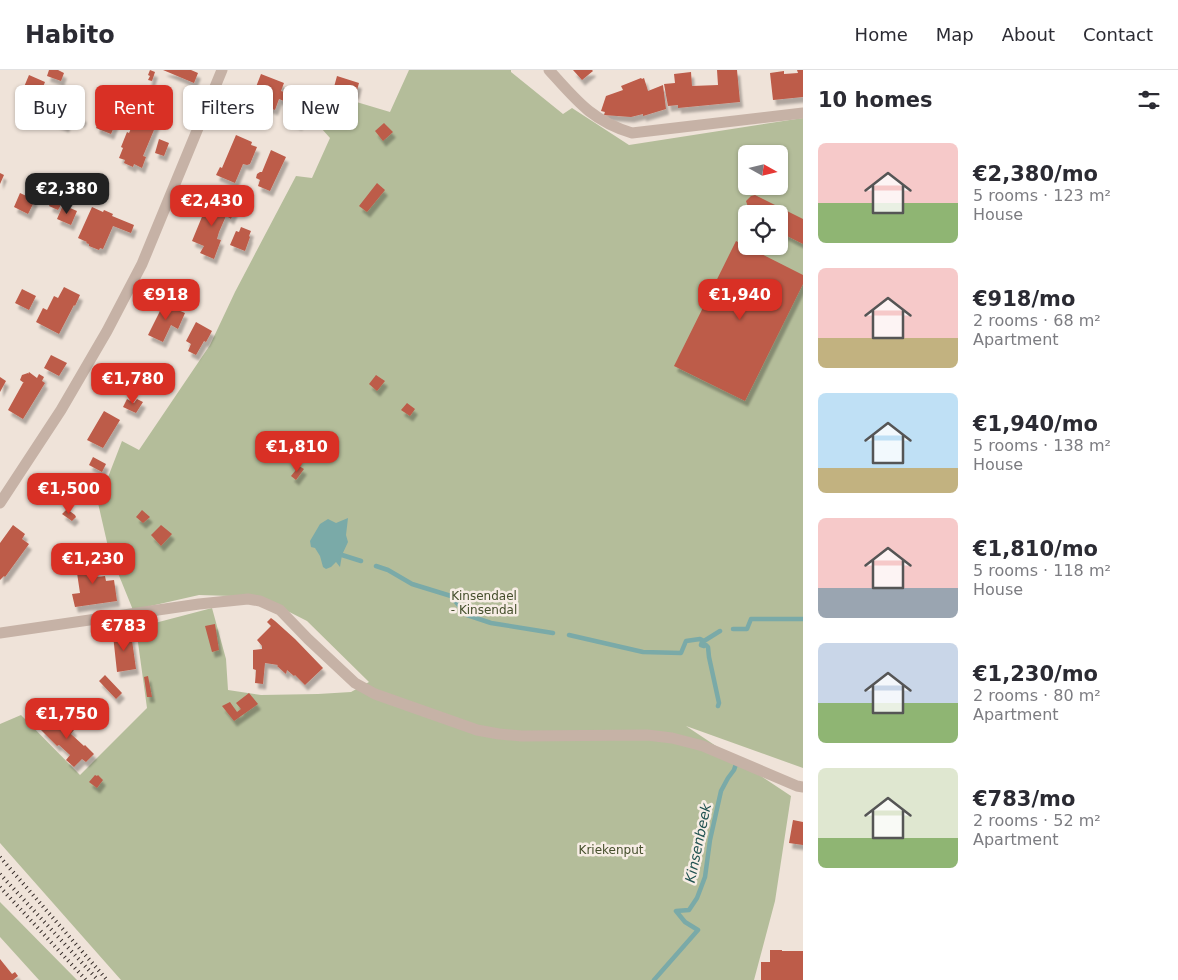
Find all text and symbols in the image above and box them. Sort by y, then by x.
text: Habito [25,21,115,49]
text: Home [855,24,908,45]
text: Map [936,24,974,45]
text: About [1002,24,1055,45]
text: Contact [1083,24,1153,45]
chip: Buy [15,85,85,130]
chip: Rent [95,85,173,130]
chip: Filters [183,85,273,130]
chip: New [283,85,358,130]
icon: filters [1135,86,1163,114]
text: 10 homes [818,88,933,112]
north arrow [738,145,788,195]
map controls [738,145,788,255]
text: €2,380/mo [973,162,1098,186]
icon: home [858,163,918,223]
pin: €2,380 [26,172,108,215]
text: €2,380 [36,179,98,198]
pin: €2,430 [171,184,253,227]
text: 5 rooms · 123 m² [973,186,1111,205]
text: €2,430 [181,191,243,210]
button: locate [738,205,788,255]
text: House [973,205,1023,224]
pin: €918 [136,278,196,321]
pin: €1,940 [699,278,781,321]
text: €918 [144,285,188,304]
text: €1,940 [709,285,771,304]
text: €918/mo [973,287,1075,311]
icon: home [858,288,918,348]
text: 2 rooms · 68 m² [973,311,1101,330]
text: Apartment [973,330,1059,349]
pin: €1,780 [92,362,174,405]
text: €1,780 [102,369,164,388]
text: €1,940/mo [973,412,1098,436]
icon: home [858,413,918,473]
pin: €1,810 [256,430,338,473]
text: 5 rooms · 138 m² [973,436,1111,455]
text: €1,810 [266,437,328,456]
text: House [973,455,1023,474]
pin: €1,500 [28,472,110,515]
text: €1,500 [38,479,100,498]
text: €1,810/mo [973,537,1098,561]
icon: home [858,538,918,598]
pin: €1,230 [52,542,134,585]
text: €1,230 [62,549,124,568]
text: 5 rooms · 118 m² [973,561,1111,580]
text: House [973,580,1023,599]
park label: Kinsendael - Kinsendal [451,589,517,617]
pin: €783 [94,610,154,652]
text: €783 [102,616,146,635]
text: €1,230/mo [973,662,1098,686]
icon: home [858,663,918,723]
text: 2 rooms · 80 m² [973,686,1101,705]
pin: €1,750 [26,698,108,740]
text: €1,750 [36,704,98,723]
text: Apartment [973,705,1059,724]
text: €783/mo [973,787,1075,811]
icon: home [858,788,918,848]
water label: Kinsenbeek [682,801,714,884]
text: 2 rooms · 52 m² [973,811,1101,830]
text: Apartment [973,830,1059,849]
park label: Kriekenput [579,843,644,857]

